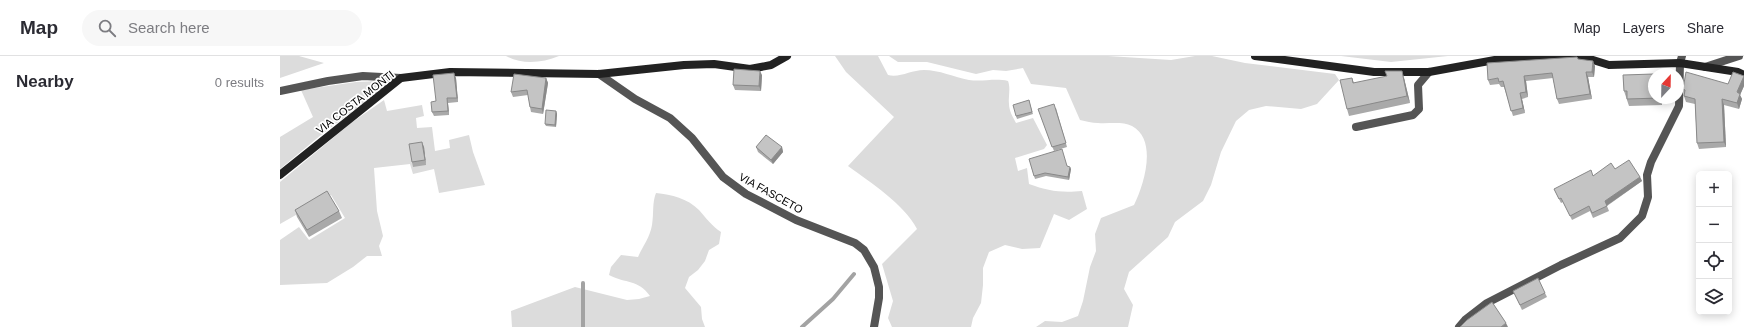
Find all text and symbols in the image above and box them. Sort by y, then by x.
search box [82,10,362,46]
text: Map [20,17,58,38]
icon: search [96,17,118,39]
text: Search here [128,19,210,36]
text: Map [1573,20,1601,36]
text: Layers [1623,20,1665,36]
text: Share [1687,20,1724,36]
street label: VIA COSTA MONTI [314,68,396,136]
north arrow [1648,68,1684,104]
text: Nearby [16,72,74,91]
text: 0 results [215,75,264,90]
street label: VIA FASCETO [737,170,805,216]
map controls [1696,171,1732,315]
button: + [1696,171,1732,207]
button: − [1696,207,1732,243]
button: locate [1696,243,1732,279]
button: layers [1696,279,1732,315]

